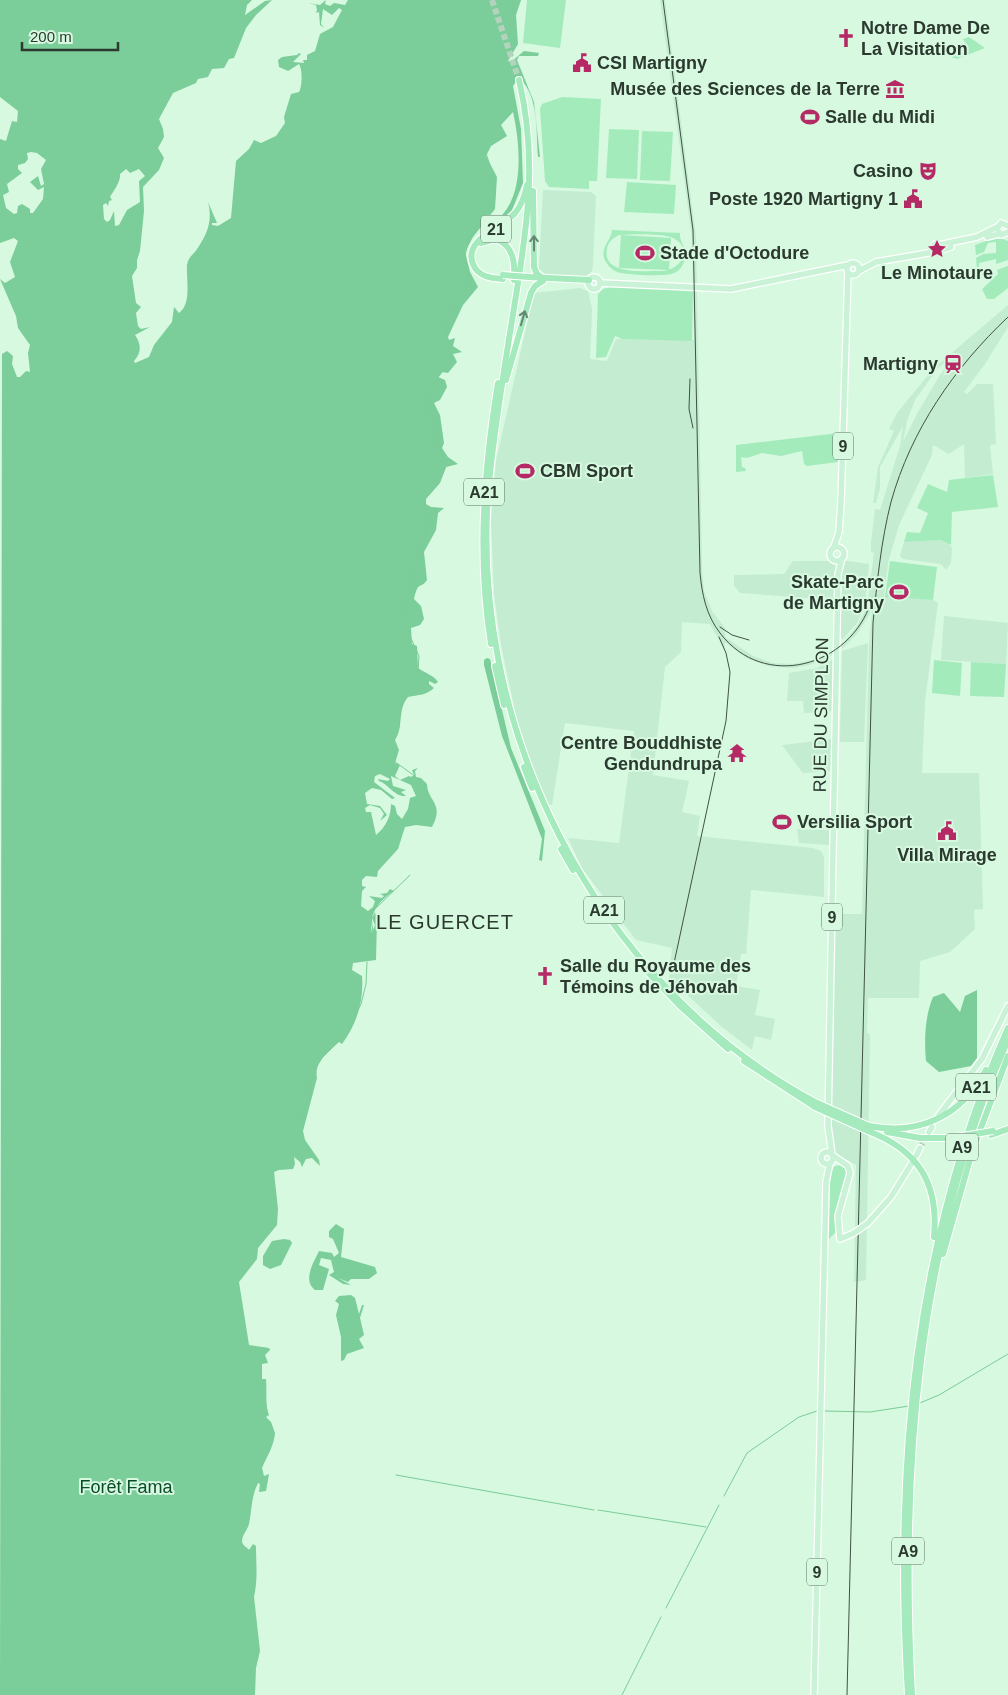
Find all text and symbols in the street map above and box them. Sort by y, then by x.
place label: Notre Dame De La Visitation [861,18,990,59]
scale bar [22,20,119,52]
church icon: Notre Dame De La Visitation [835,27,857,49]
text: 200 m [30,28,72,45]
public building icon: CSI Martigny [571,52,593,74]
place label: CSI Martigny [597,53,707,73]
museum icon: Musée des Sciences de la Terre [884,78,906,100]
place label: Musée des Sciences de la Terre [610,79,880,99]
sports icon: Salle du Midi [799,106,821,128]
place label: Salle du Midi [825,107,935,127]
theatre icon: Casino [917,160,939,182]
place label: Casino [853,161,913,181]
public building icon: Poste 1920 Martigny 1 [902,188,924,210]
place label: Poste 1920 Martigny 1 [709,189,898,209]
road number: 21 [481,215,511,242]
one-way arrow [529,235,539,252]
place icon: Le Minotaure [926,238,948,260]
sports icon: Stade d'Octodure [634,242,656,264]
place label: Stade d'Octodure [660,243,809,263]
place label: Le Minotaure [881,263,993,283]
one-way arrow [519,310,529,326]
station icon: Martigny [942,353,964,375]
place label: Martigny [863,354,938,374]
road number: 9 [833,432,853,460]
sports icon: CBM Sport [514,460,536,482]
place label: CBM Sport [540,461,633,481]
road number: A21 [464,478,504,506]
place label: Skate-Parc de Martigny [783,572,884,613]
sports icon: Skate-Parc de Martigny [888,581,910,603]
street label: RUE DU SIMPLON [810,637,832,793]
place label: Centre Bouddhiste Gendundrupa [561,733,723,774]
temple icon: Centre Bouddhiste Gendundrupa [726,742,748,764]
sports icon: Versilia Sport [771,811,793,833]
place label: Versilia Sport [797,812,912,832]
public building icon: Villa Mirage [936,820,958,842]
place label: Villa Mirage [897,845,997,865]
road number: A21 [584,896,624,924]
road number: 9 [822,904,842,930]
district label: LE GUERCET [376,911,514,933]
place label: Salle du Royaume des Témoins de Jéhovah [560,956,751,997]
church icon: Salle du Royaume des Témoins de Jéhovah [534,965,556,987]
road number: A21 [956,1074,996,1100]
road number: A9 [946,1134,978,1160]
park label: Forêt Fama [79,1477,173,1497]
road number: A9 [892,1538,924,1564]
road number: 9 [807,1558,827,1585]

